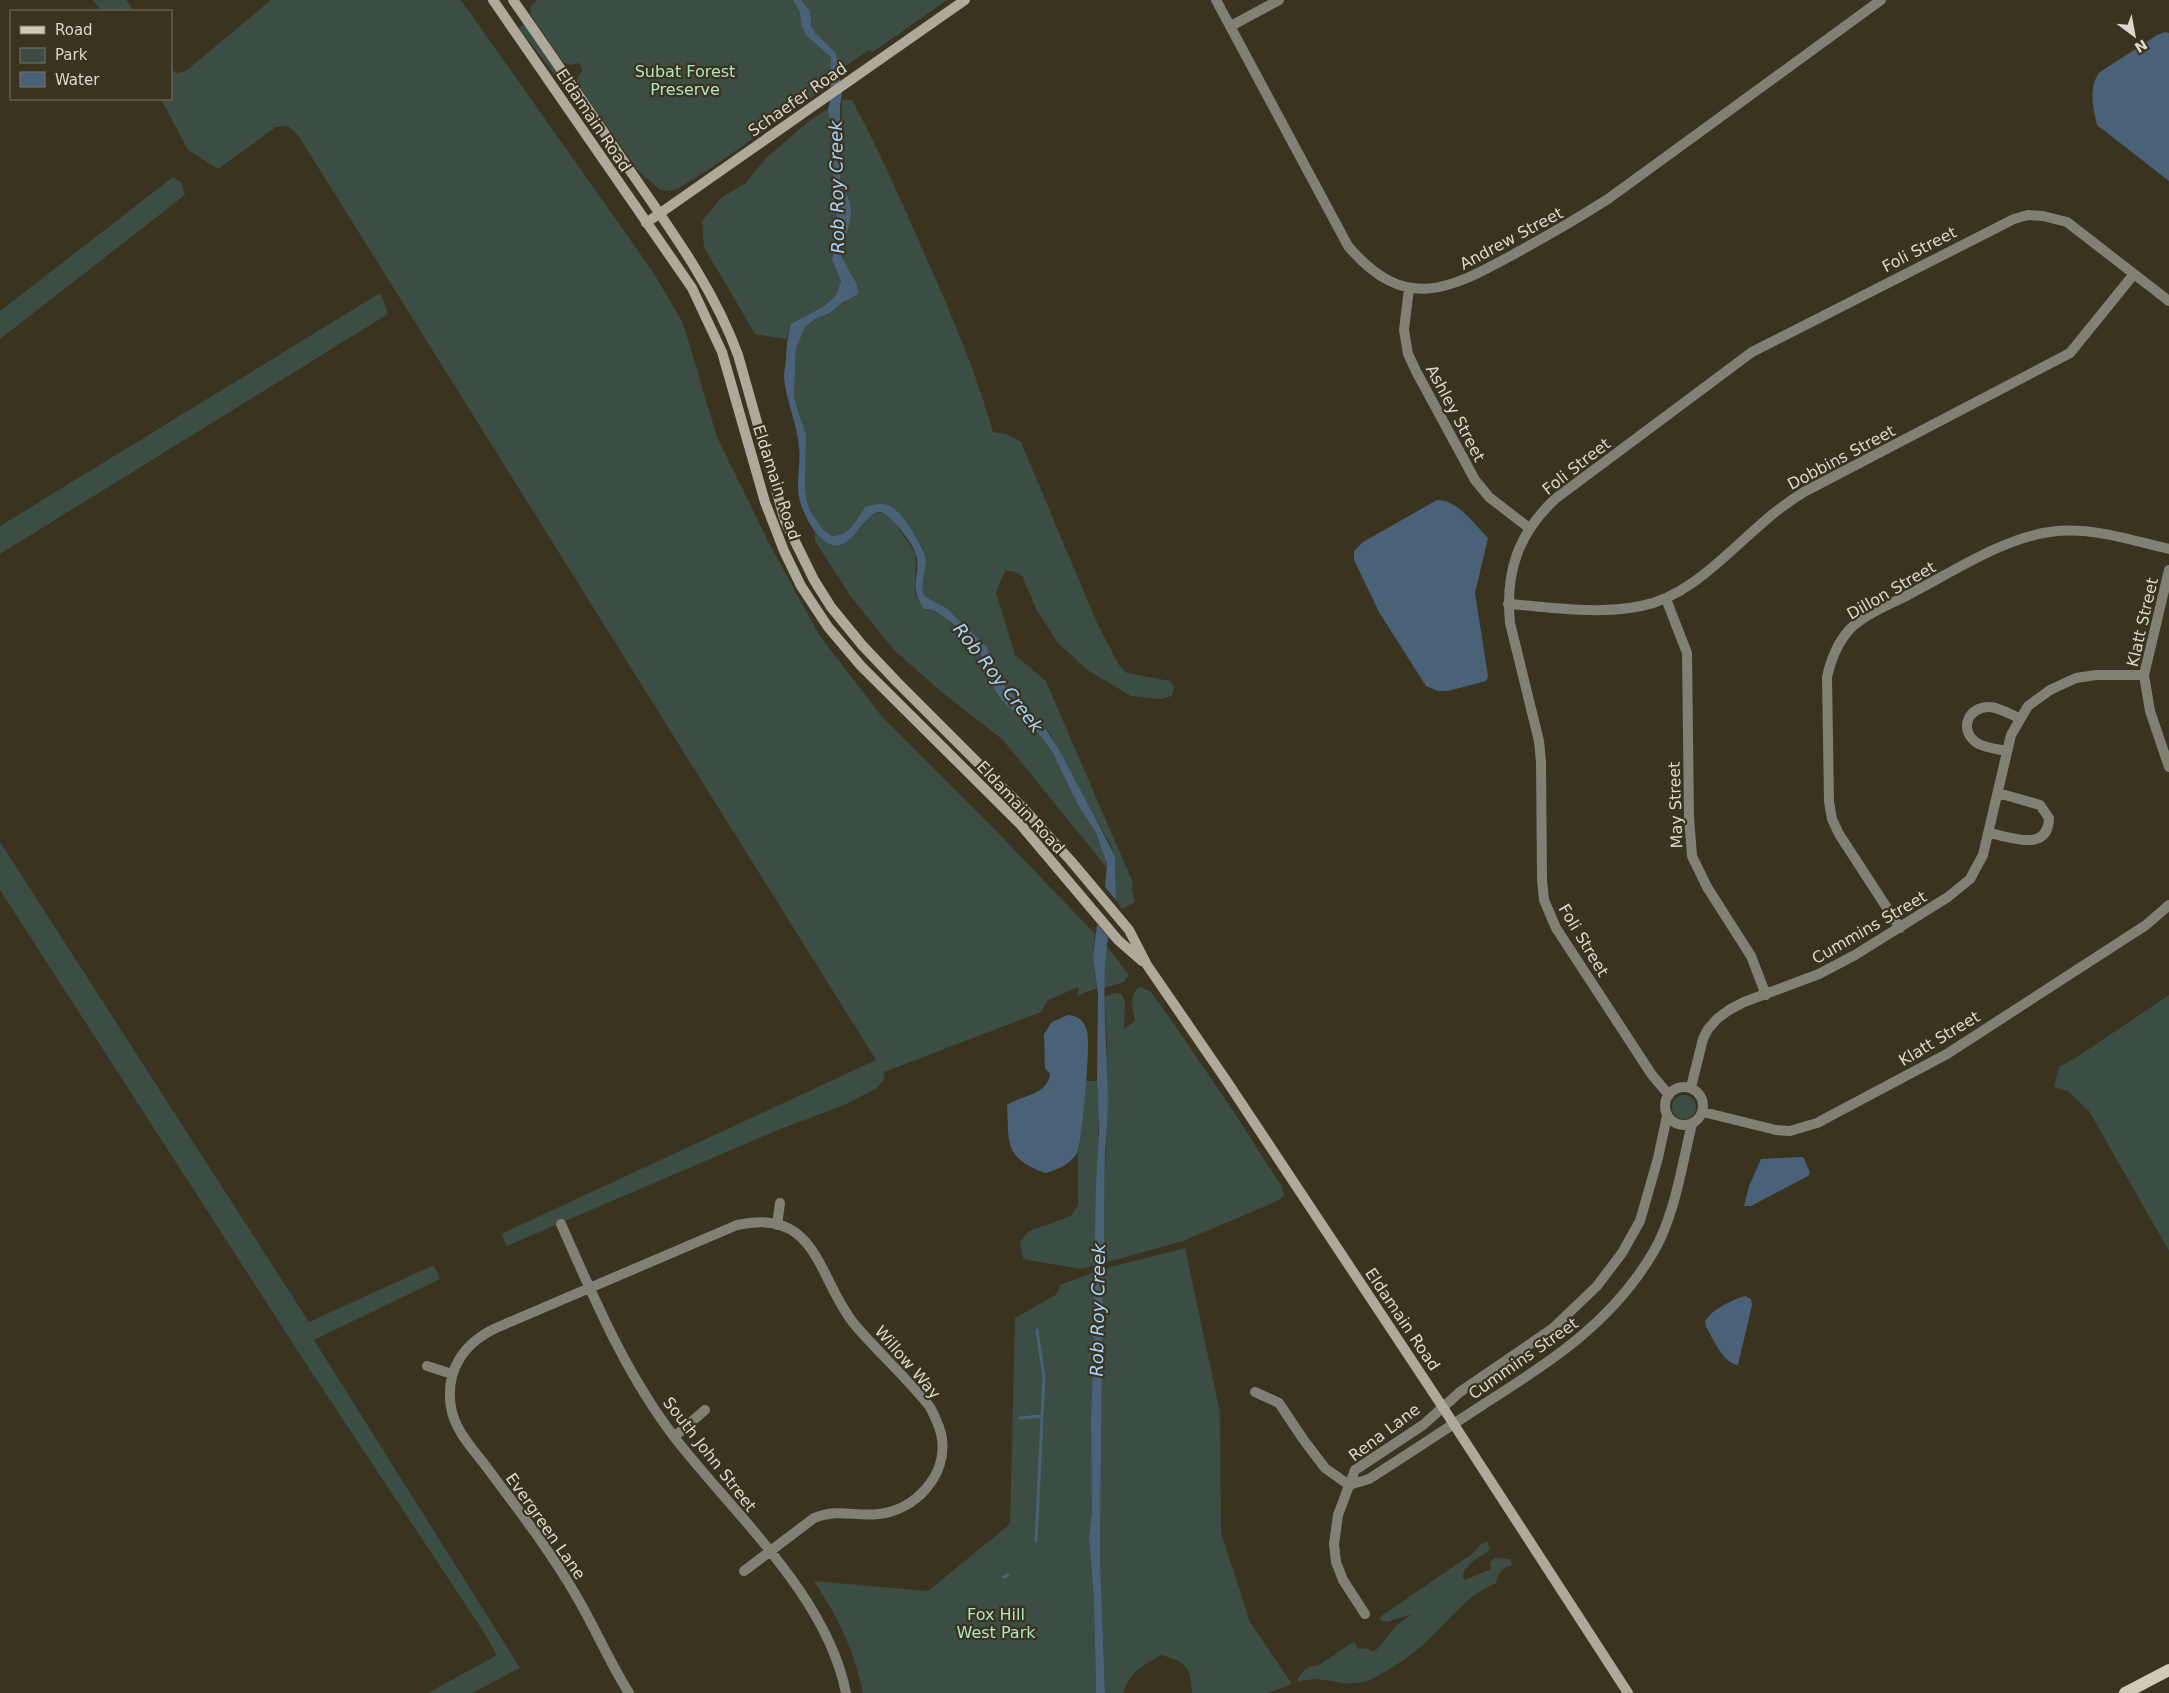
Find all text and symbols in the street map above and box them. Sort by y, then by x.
legend [10,10,172,100]
north arrow [2109,10,2159,60]
text: Road [55,21,93,39]
text: N [2132,36,2150,56]
text: Park [55,46,88,64]
street label: Schaefer Road [744,58,850,140]
park label: Subat Forest Preserve [635,62,735,99]
street label: Eldamain Road [552,65,635,175]
text: Water [55,71,100,89]
water label: Rob Roy Creek [825,119,848,254]
street label: Andrew Street [1456,203,1566,274]
street label: Foli Street [1879,223,1960,276]
street label: Ashley Street [1422,362,1489,465]
street label: Dobbins Street [1784,421,1898,494]
street label: Eldamain Road [749,422,804,542]
street label: Foli Street [1539,434,1614,499]
street label: Dillon Street [1844,557,1939,623]
street label: Klatt Street [2123,576,2162,669]
water label: Rob Roy Creek [949,619,1049,738]
street label: Eldamain Road [973,757,1068,858]
street label: May Street [1664,761,1687,849]
street label: Cummins Street [1809,887,1930,968]
street label: Foli Street [1555,901,1613,980]
street label: Klatt Street [1895,1007,1983,1070]
water label: Rob Roy Creek [1086,1242,1109,1377]
street label: Eldamain Road [1361,1264,1444,1374]
street label: Cummins Street [1465,1314,1582,1403]
street label: Willow Way [871,1322,945,1403]
street label: South John Street [659,1393,760,1515]
street label: Rena Lane [1345,1400,1424,1465]
street label: Evergreen Lane [502,1469,589,1583]
park label: Fox Hill West Park [957,1605,1036,1642]

